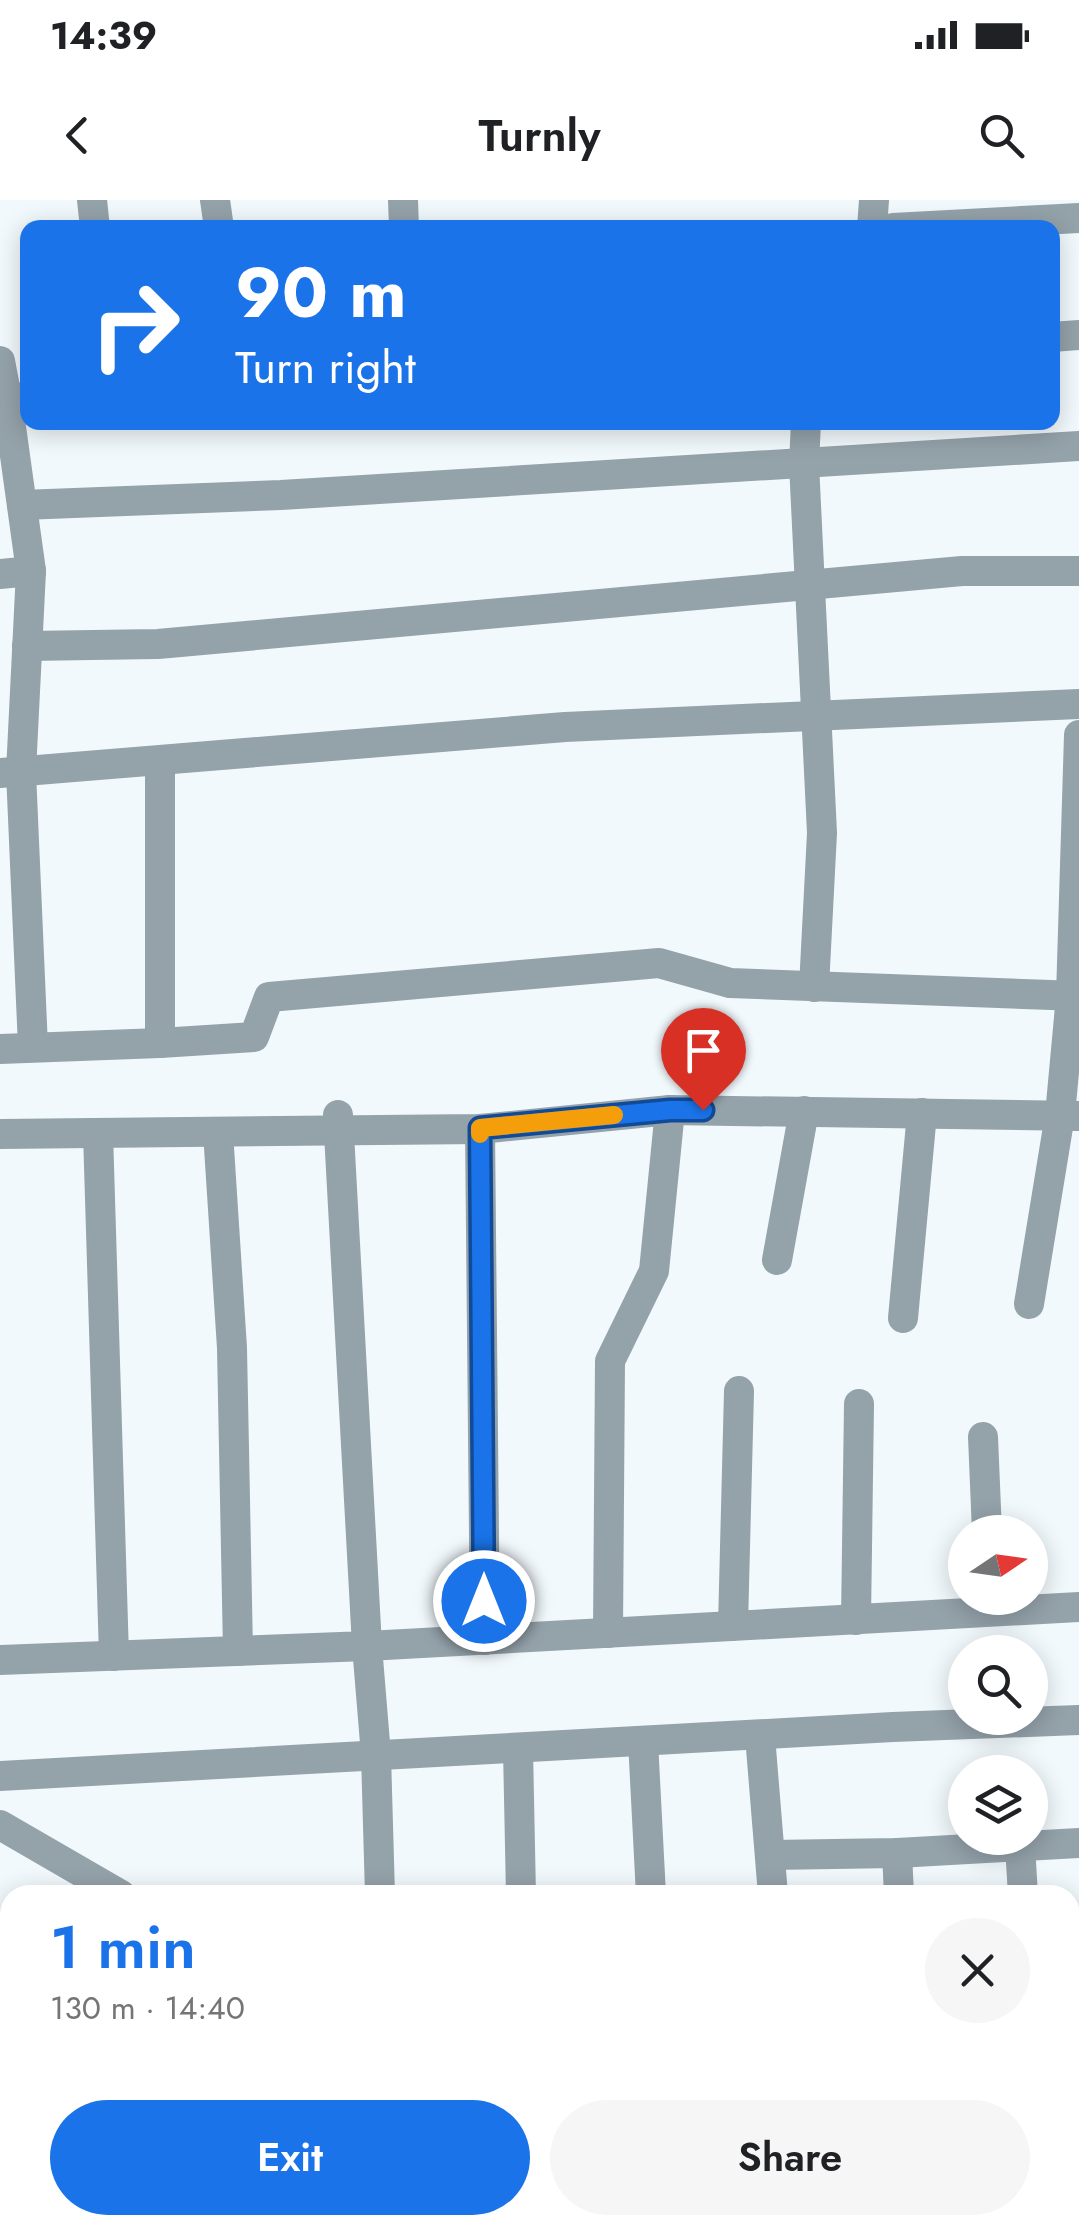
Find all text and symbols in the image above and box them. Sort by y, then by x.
text: 14:39 [50,8,157,63]
text: Turnly [478,103,601,168]
icon: back [50,108,105,163]
icon: search [974,108,1029,163]
text: 90 m [235,242,407,343]
icon: right [70,260,200,390]
text: Turn right [235,335,416,400]
pin [661,1008,746,1111]
icon: arrive [676,1023,731,1078]
north arrow [948,1515,1048,1615]
map controls [948,1515,1048,1855]
position arrow [432,1549,536,1653]
button: search [948,1635,1048,1735]
button: layers [948,1755,1048,1855]
text: 1 min [50,1904,196,1991]
button: close [925,1918,1030,2023]
text: 130 m · 14:40 [50,1985,245,2031]
button: Exit [50,2100,530,2215]
button: Share [550,2100,1030,2215]

